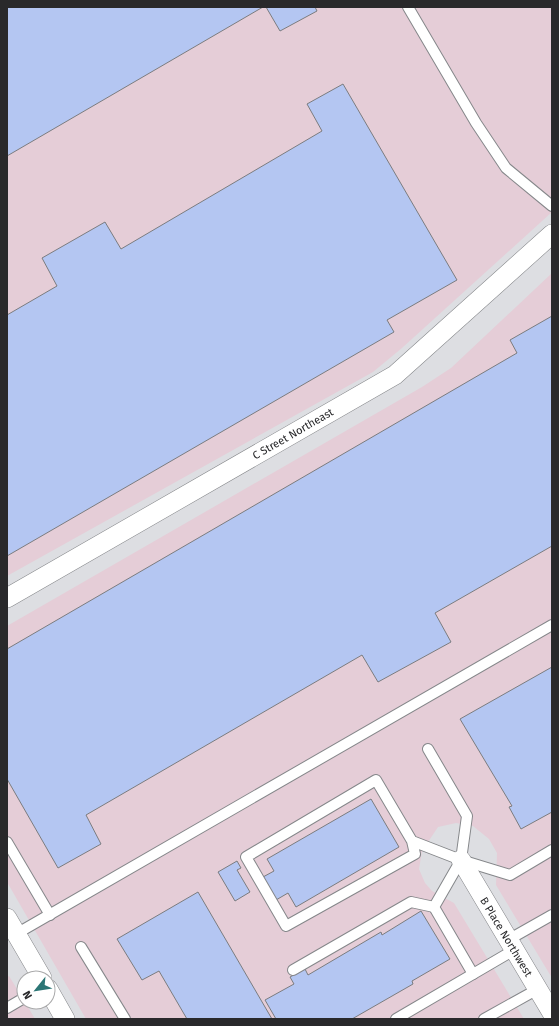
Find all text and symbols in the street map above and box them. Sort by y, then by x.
street label: C Street Northeast [250,406,336,462]
street label: B Place Northwest [477,895,535,979]
north arrow [16,970,56,1010]
text: N [20,988,35,1001]

